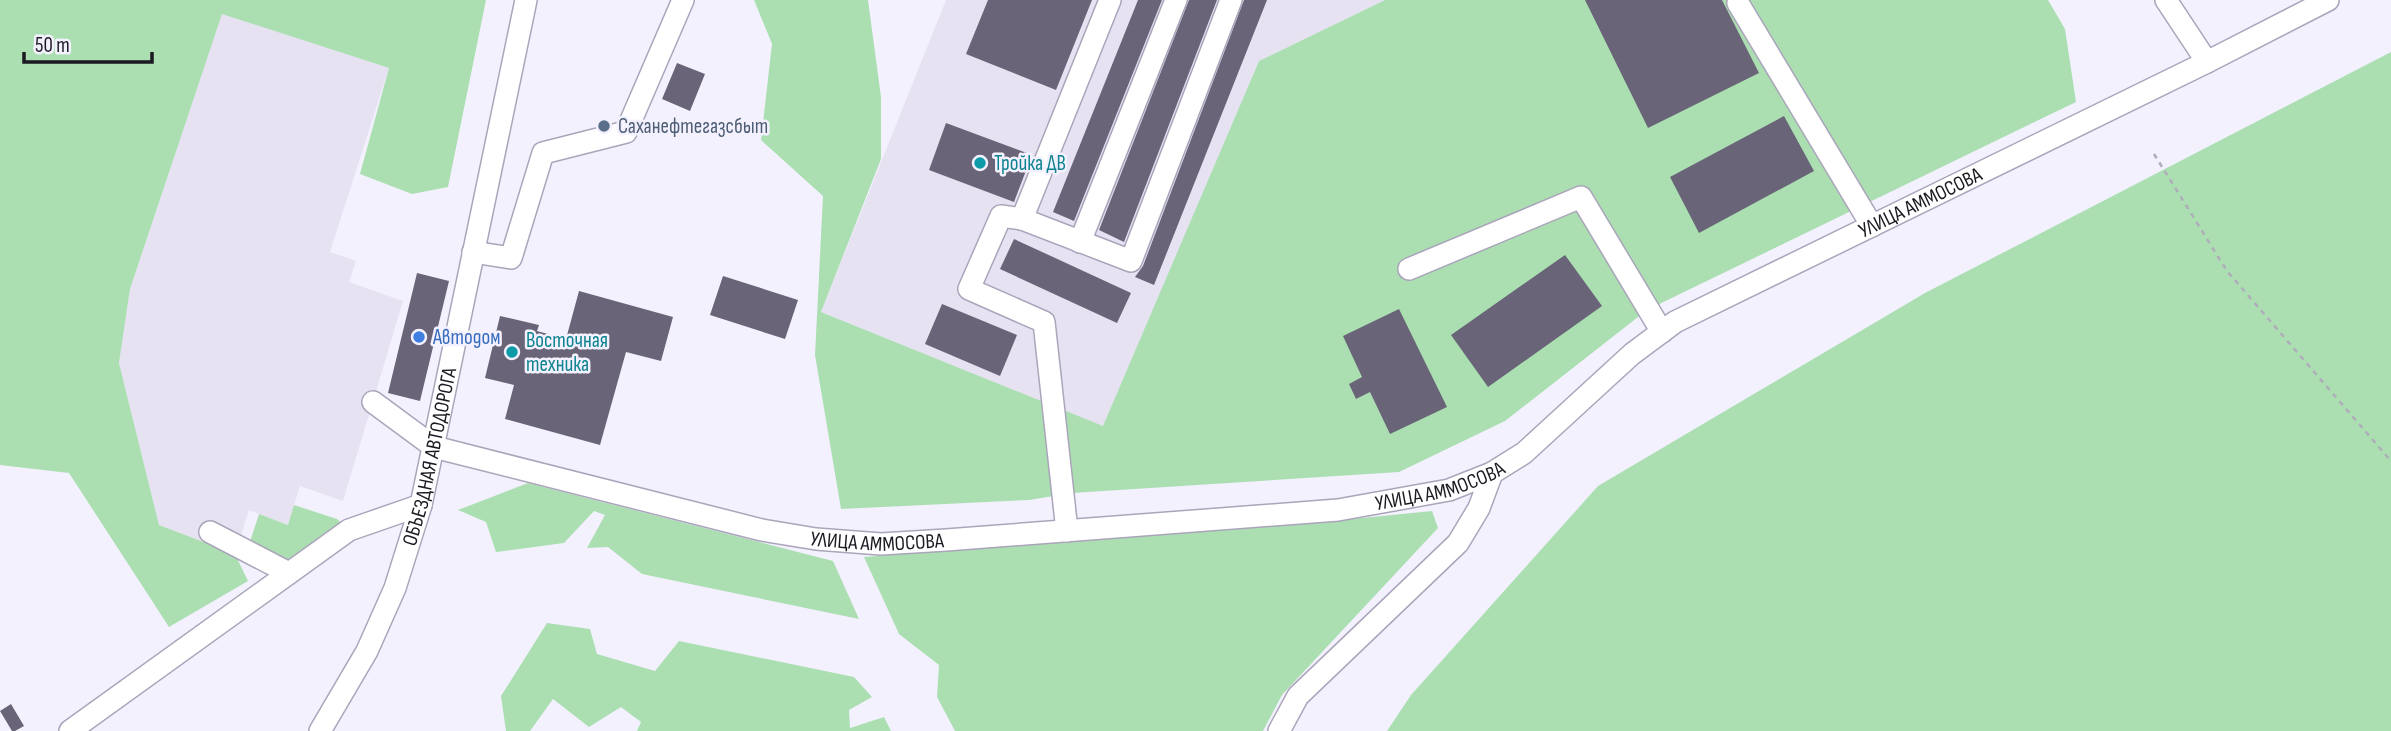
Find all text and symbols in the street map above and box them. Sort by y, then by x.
scale bar [24,21,152,65]
text: 50 m [35,33,70,58]
place label: Саханефтегазсбыт [618,114,768,139]
marker: Саханефтегазсбыт [596,118,612,134]
place label: Тройка ДВ [994,151,1066,176]
marker: Тройка ДВ [972,155,988,171]
street label: УЛИЦА АММОСОВА [1854,161,1987,243]
place label: Автодом [432,325,500,350]
place label: Восточная техника [526,328,608,377]
marker: Автодом [411,329,427,345]
marker: Восточная техника [504,344,520,360]
street label: ОБЪЕЗДНАЯ АВТОДОРОГА [397,364,462,549]
street label: УЛИЦА АММОСОВА [1373,455,1510,516]
street label: УЛИЦА АММОСОВА [808,526,945,557]

